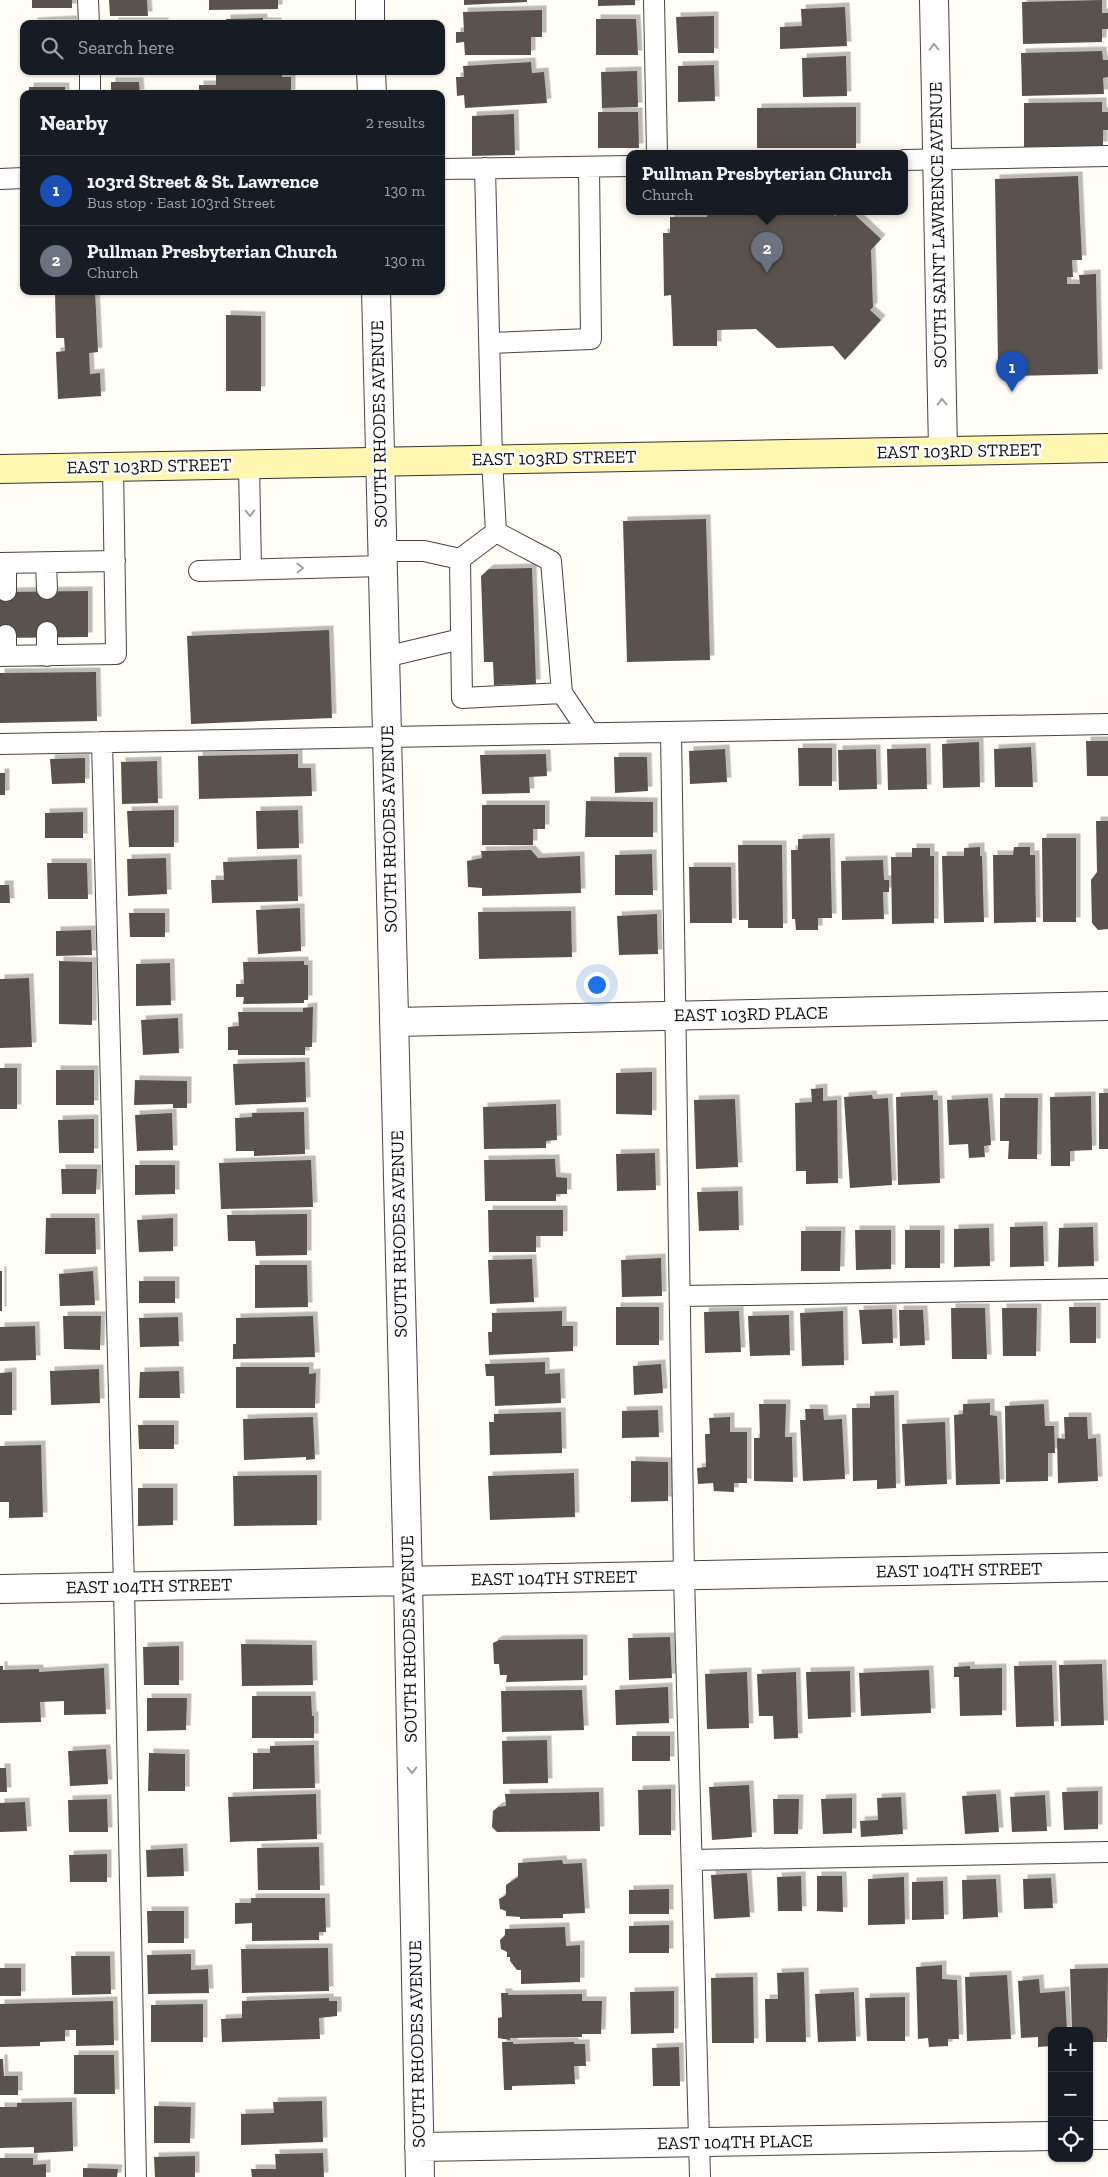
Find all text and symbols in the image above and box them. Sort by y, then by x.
search box [20,20,445,75]
icon: search [38,34,66,62]
text: Search here [78,36,174,59]
one-way arrow [929,43,940,51]
street label: SOUTH SAINT LAWRENCE AVENUE [925,82,951,368]
text: Nearby [40,110,108,135]
text: 2 results [366,113,425,132]
popup [626,150,908,215]
text: Pullman Presbyterian Church [642,162,892,185]
text: 103rd Street & St. Lawrence [87,170,319,193]
text: 1 [53,181,59,200]
text: 130 m [384,181,425,200]
text: Church [642,185,693,204]
text: Bus stop · East 103rd Street [87,193,275,212]
pin: 2 [751,232,783,273]
text: Pullman Presbyterian Church [87,240,337,263]
text: 2 [52,251,60,270]
text: 130 m [384,251,425,270]
text: Church [87,263,138,282]
street label: SOUTH RHODES AVENUE [366,320,392,528]
pin: 1 [996,351,1028,392]
one-way arrow [937,398,947,406]
street label: EAST 103RD STREET [876,439,1042,463]
street label: EAST 103RD STREET [471,446,637,470]
street label: EAST 103RD STREET [66,454,232,478]
one-way arrow [245,510,255,517]
one-way arrow [296,563,304,573]
street label: SOUTH RHODES AVENUE [376,725,402,933]
your location [584,972,610,998]
street label: EAST 103RD PLACE [674,1002,828,1026]
street label: SOUTH RHODES AVENUE [386,1130,412,1338]
street label: SOUTH RHODES AVENUE [396,1535,422,1743]
street label: EAST 104TH STREET [876,1558,1042,1582]
street label: EAST 104TH STREET [471,1566,637,1590]
street label: EAST 104TH STREET [66,1574,232,1598]
one-way arrow [407,1766,417,1774]
street label: SOUTH RHODES AVENUE [404,1940,430,2148]
map controls [1048,2027,1093,2162]
button: + [1048,2027,1093,2072]
button: − [1048,2072,1093,2117]
button: locate [1048,2117,1093,2162]
street label: EAST 104TH PLACE [657,2130,813,2154]

